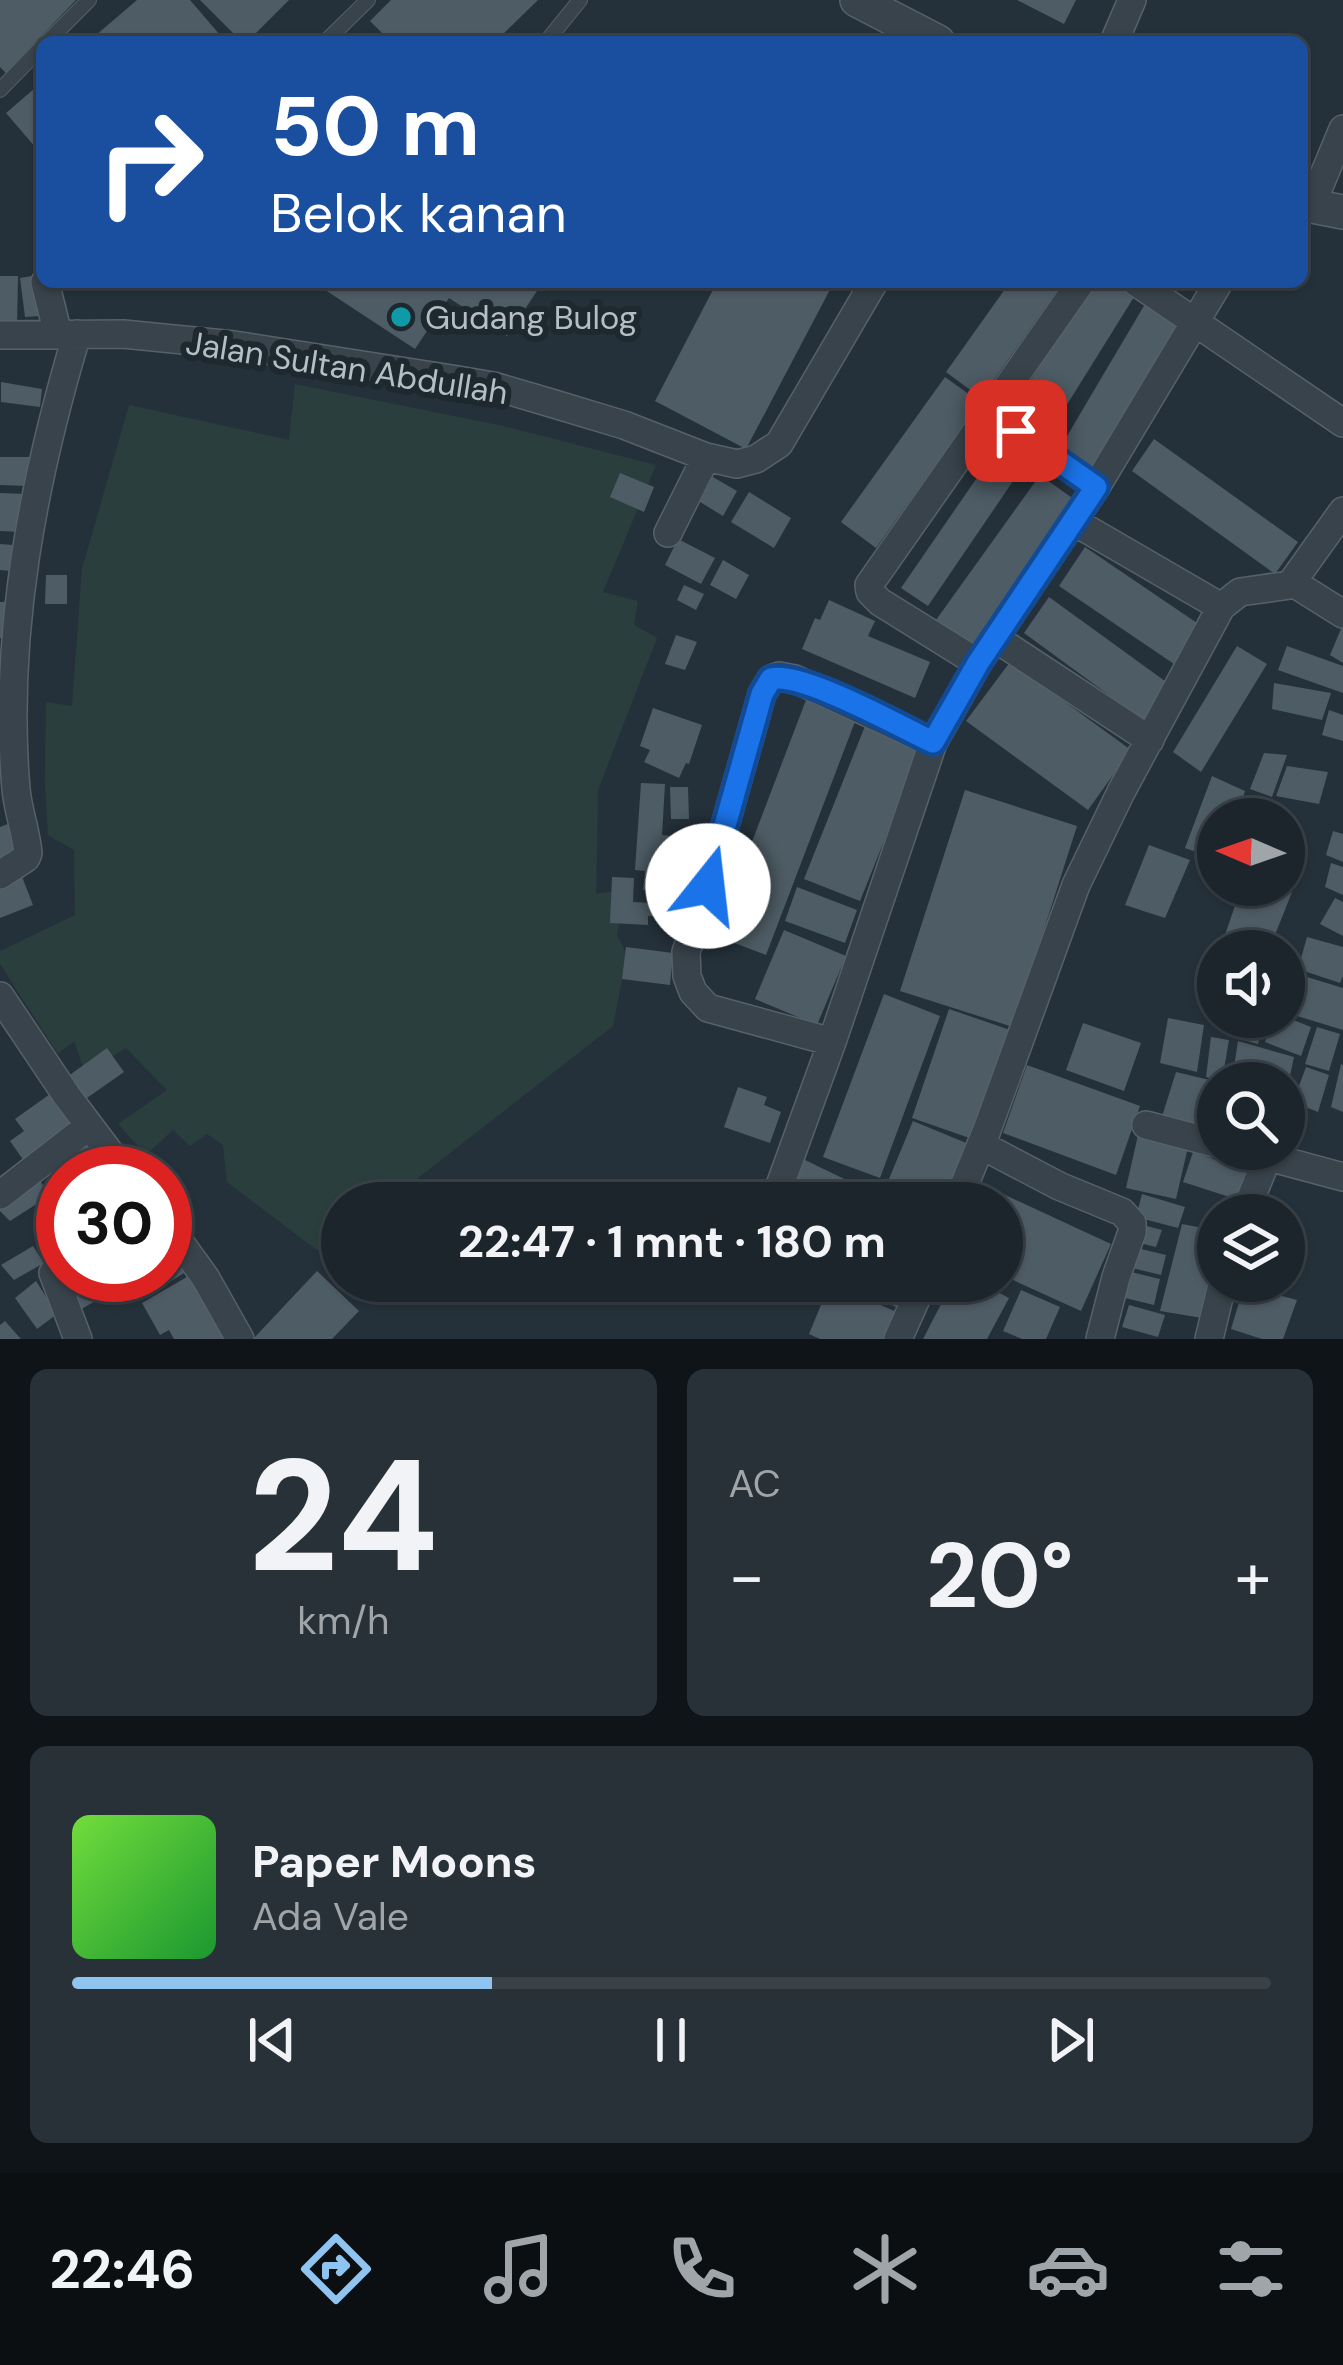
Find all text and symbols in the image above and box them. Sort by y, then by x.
text: 50 m [270,72,480,181]
icon: right [72,84,228,240]
text: Belok kanan [270,178,567,249]
place label: Gudang Bulog [425,296,637,339]
marker: Gudang Bulog [388,304,414,330]
street label: Jalan Sultan Abdullah [183,321,511,414]
pin [965,380,1067,482]
icon: arrive [983,398,1049,464]
north arrow [1197,798,1305,906]
map controls [1197,798,1305,1302]
position arrow [645,823,771,949]
button: sound [1197,930,1305,1038]
button: search [1197,1062,1305,1170]
speed limit sign: 30 [36,1146,192,1302]
button: layers [1197,1194,1305,1302]
text: 22:47 · 1 mnt · 180 m [458,1212,886,1271]
text: 24 [248,1415,438,1618]
text: AC [729,1458,781,1509]
text: 20° [926,1518,1074,1635]
text: − [729,1534,765,1619]
text: + [1235,1534,1271,1619]
text: km/h [297,1595,389,1646]
text: Paper Moons [252,1832,537,1891]
text: Ada Vale [252,1891,409,1942]
icon: previous [239,2007,305,2073]
icon: pause [638,2007,704,2073]
icon: next [1038,2007,1104,2073]
icon: directions [294,2227,378,2311]
icon: music [477,2227,561,2311]
icon: phone [660,2227,744,2311]
icon: climate [843,2227,927,2311]
icon: car [1026,2227,1110,2311]
icon: filters [1209,2227,1293,2311]
text: 22:46 [50,2234,195,2305]

